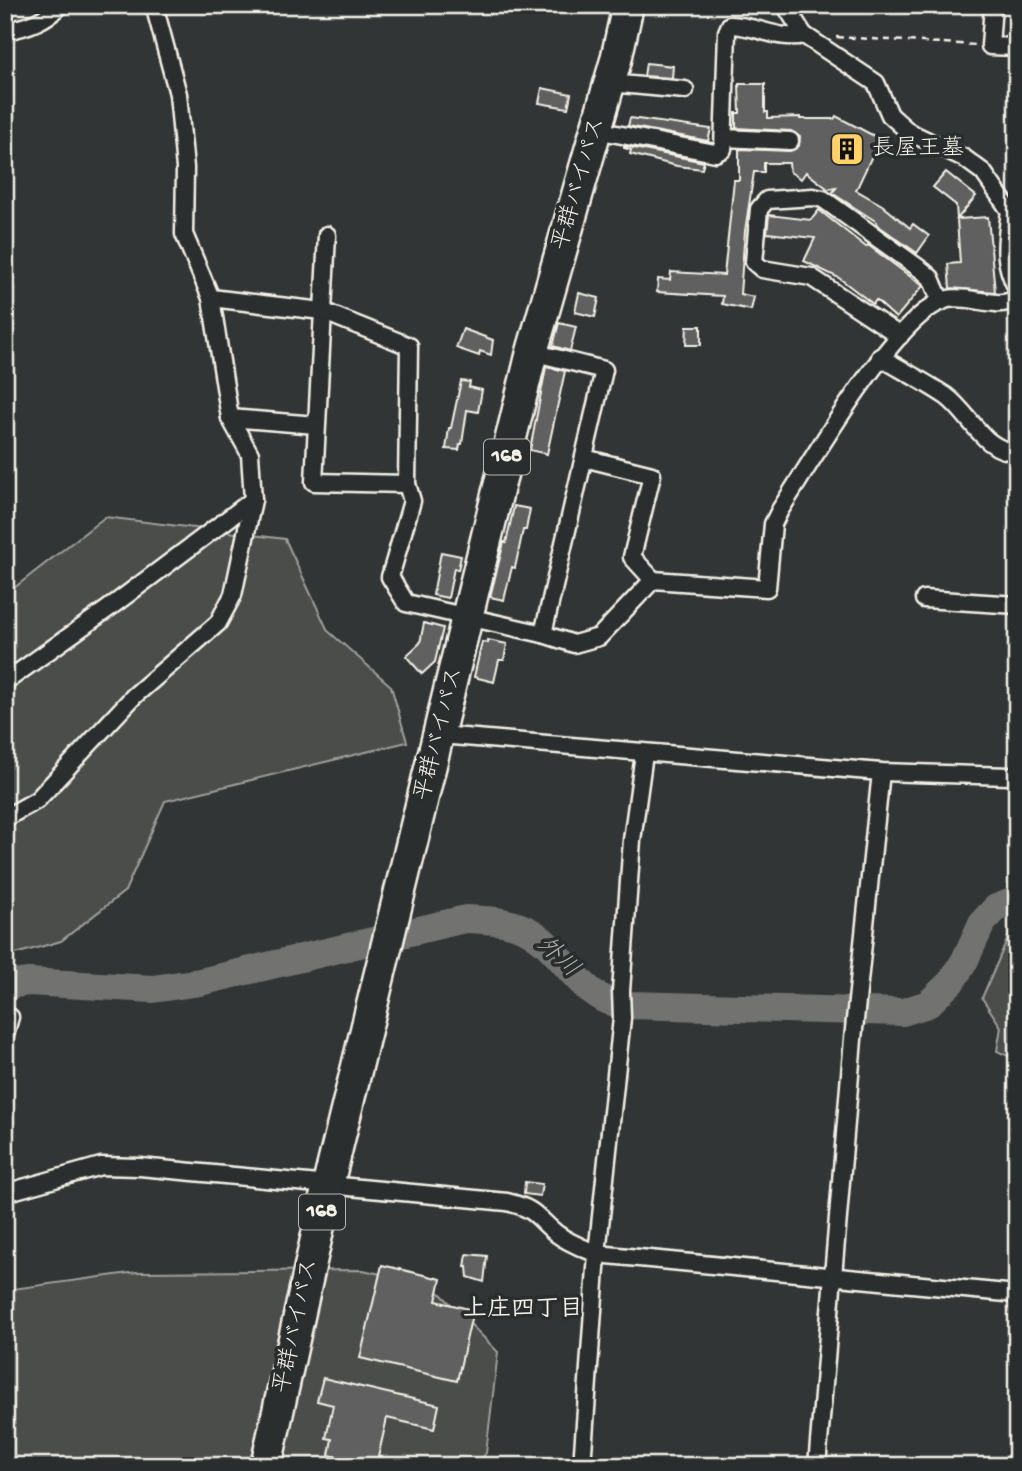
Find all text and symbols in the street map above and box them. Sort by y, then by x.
street label: 平群バイパス [547,114,612,254]
building icon: 長屋王墓 [828,130,866,168]
place label: 長屋王墓 [872,135,964,163]
road number: 168 [484,440,530,475]
street label: 平群バイパス [409,664,470,804]
water label: 外川 [530,930,585,985]
road number: 168 [299,1194,345,1230]
street label: 平群バイパス [269,1256,325,1396]
district label: 上庄四丁目 [463,1295,583,1325]

